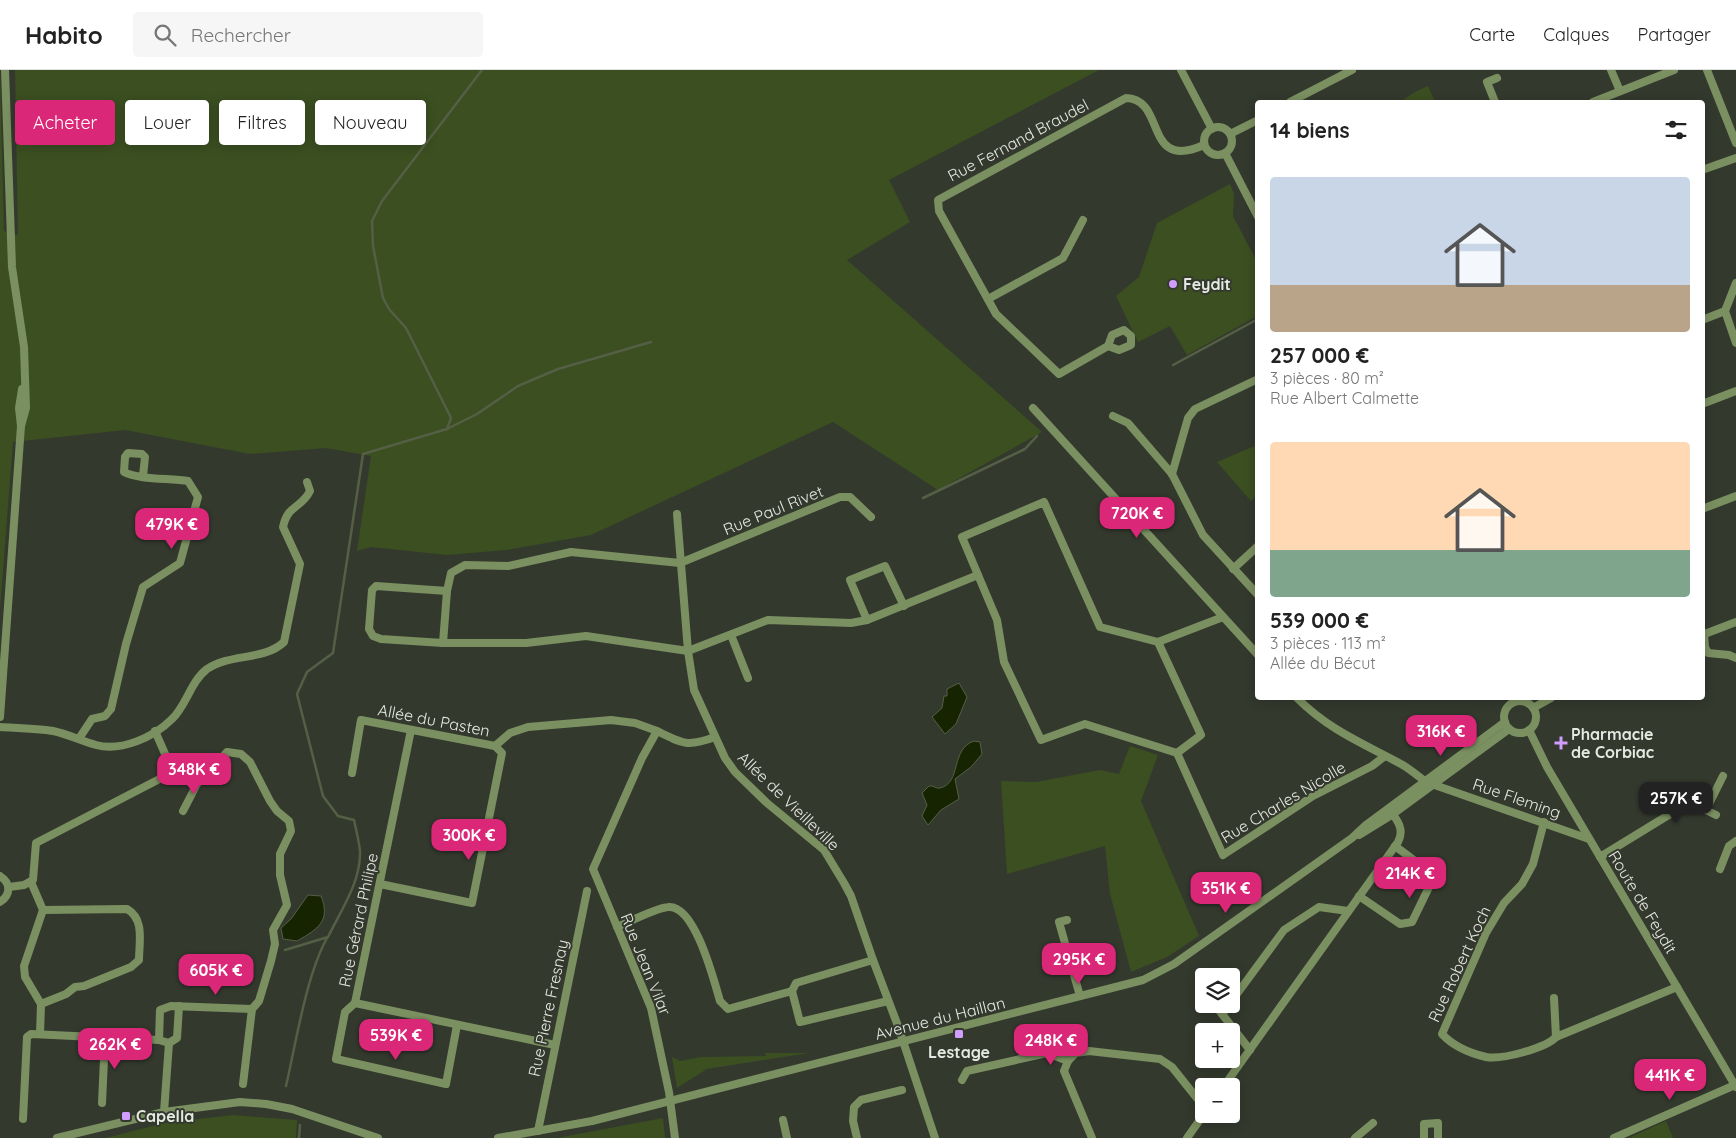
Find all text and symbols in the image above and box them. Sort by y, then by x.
search box [133,12,483,57]
text: Habito [25,20,103,50]
icon: search [151,21,179,49]
text: Rechercher [191,23,291,47]
text: Carte [1469,23,1515,46]
text: Calques [1543,23,1610,46]
text: Partager [1638,23,1711,46]
street label: Rue Fernand Braudel [944,94,1092,186]
chip: Acheter [15,100,115,145]
chip: Louer [125,100,209,145]
chip: Filtres [219,100,305,145]
chip: Nouveau [315,100,426,145]
icon: filters [1662,116,1690,144]
text: 14 biens [1270,117,1350,143]
icon: home [1435,210,1525,300]
place label: Feydit [1183,274,1231,294]
marker: Feydit [1167,278,1179,290]
text: 257 000 € [1270,342,1369,368]
text: 3 pièces · 80 m² [1270,368,1384,388]
text: Rue Albert Calmette [1270,388,1419,408]
icon: home [1435,475,1525,565]
street label: Rue Paul Rivet [720,481,826,539]
pin: 720K € [1096,496,1178,539]
text: 720K € [1111,503,1163,523]
pin: 479K € [131,508,213,550]
text: 479K € [146,514,198,534]
text: 539 000 € [1270,607,1369,633]
text: 3 pièces · 113 m² [1270,633,1386,653]
text: Allée du Bécut [1270,653,1376,673]
street label: Allée du Pasten [376,699,492,741]
pin: 316K € [1400,714,1482,757]
text: 316K € [1417,721,1465,741]
place label: Pharmacie de Corbiac [1571,724,1654,762]
marker: Pharmacie de Corbiac [1555,737,1567,749]
street label: Allée de Vieilleville [734,747,844,855]
pin: 348K € [153,752,235,795]
street label: Rue Charles Nicolle [1217,757,1349,847]
text: 348K € [168,759,220,779]
street label: Rue Fleming [1470,774,1564,822]
pin: 257K € [1635,782,1717,824]
text: 257K € [1650,788,1702,808]
pin: 300K € [428,818,510,861]
text: 300K € [442,825,496,845]
street label: Route de Feydit [1604,847,1682,957]
street label: Rue Gérard Philipe [334,851,382,989]
pin: 214K € [1369,856,1451,899]
text: 214K € [1385,863,1435,883]
pin: 351K € [1185,872,1267,914]
text: 351K € [1201,878,1251,898]
street label: Rue Robert Koch [1423,903,1495,1025]
street label: Rue Jean Vilar [616,910,676,1018]
street label: Rue Pierre Fresnay [524,938,572,1078]
pin: 295K € [1038,942,1120,985]
text: 295K € [1053,949,1105,969]
pin: 605K € [175,954,257,996]
text: 605K € [190,960,242,980]
map controls [1195,968,1240,1123]
button: layers [1195,968,1240,1013]
street label: Avenue du Haillan [873,992,1007,1044]
pin: 539K € [355,1018,437,1061]
button: + [1195,1023,1240,1068]
pin: 248K € [1010,1024,1092,1066]
text: 539K € [370,1025,422,1045]
pin: 262K € [74,1028,156,1070]
marker: Lestage [953,1028,965,1040]
text: 248K € [1025,1030,1077,1050]
text: 262K € [89,1034,141,1054]
place label: Lestage [928,1042,990,1062]
pin: 441K € [1629,1058,1711,1101]
text: 441K € [1645,1065,1695,1085]
button: − [1195,1078,1240,1123]
place label: Capella [136,1106,194,1126]
marker: Capella [120,1110,132,1122]

